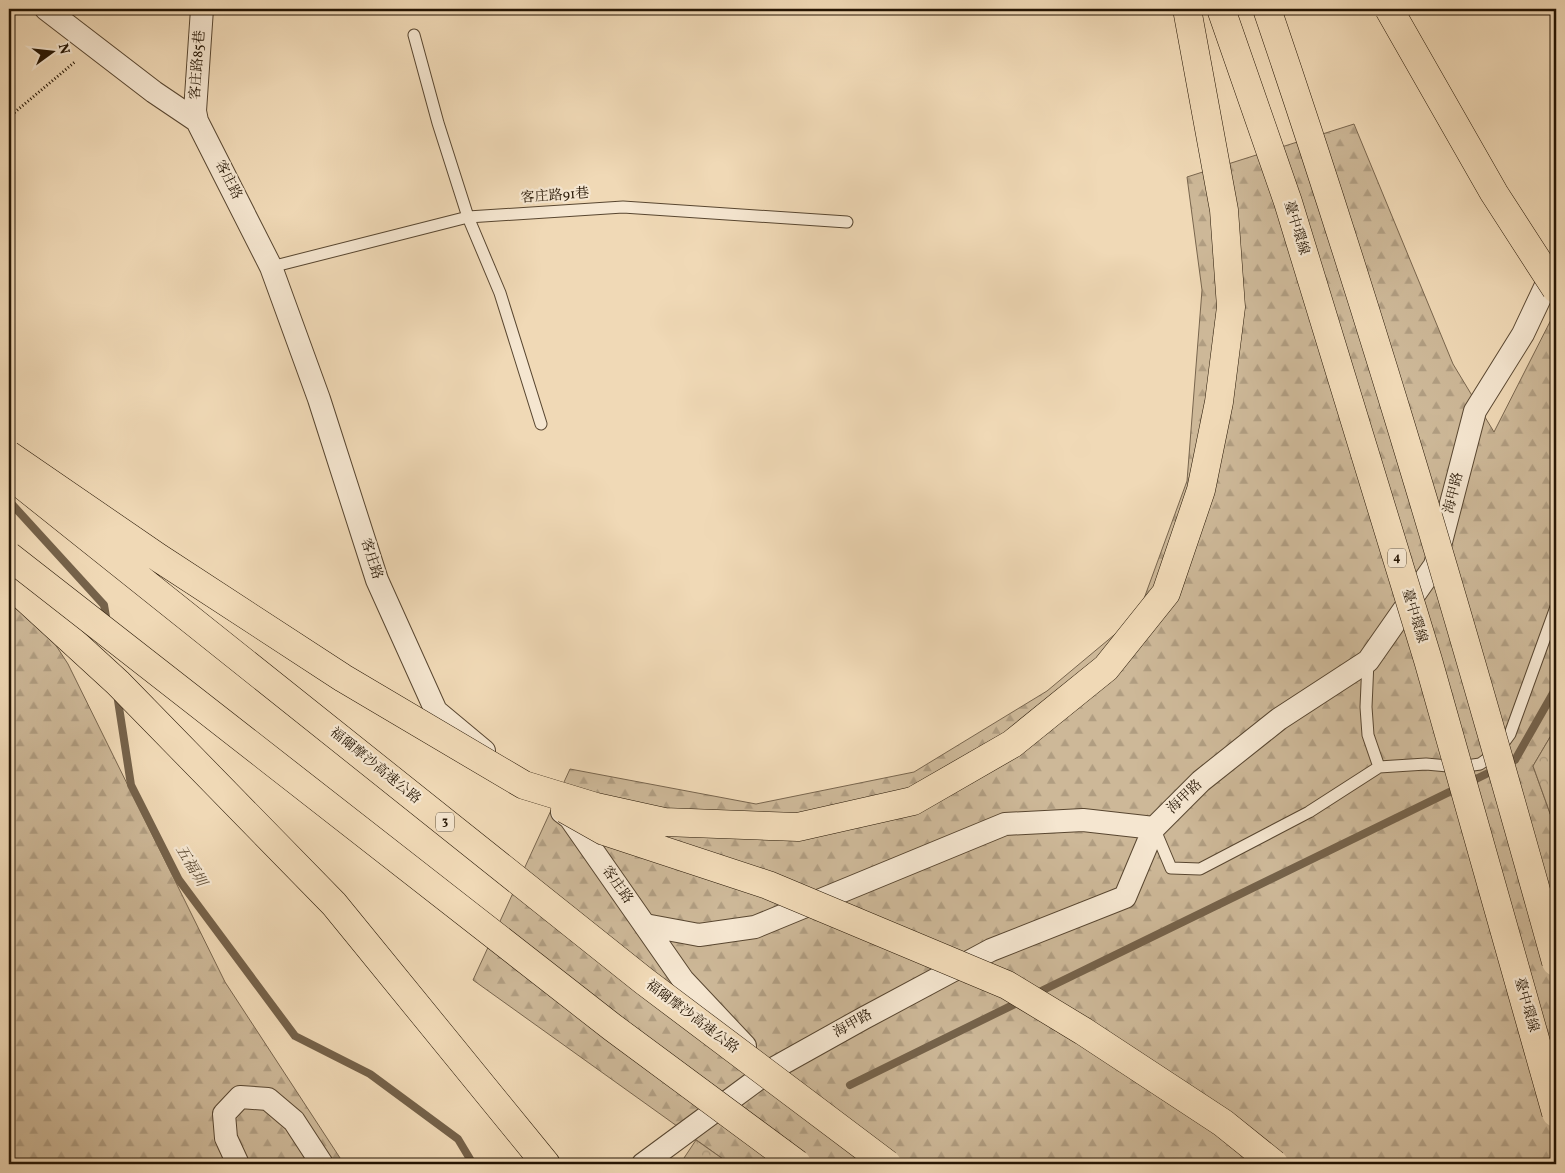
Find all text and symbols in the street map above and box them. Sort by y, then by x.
north arrow [28,28,78,78]
street label: 客庄路85巷 [186,30,210,100]
text: N [53,42,74,56]
street label: 客庄路 [210,157,246,203]
street label: 客庄路91巷 [520,184,590,208]
street label: 臺中環線 [1279,198,1313,258]
street label: 海甲路 [1440,470,1468,516]
street label: 客庄路 [355,536,387,582]
road number: 4 [1388,548,1406,568]
street label: 臺中環線 [1397,586,1431,646]
street label: 福爾摩沙高速公路 [326,723,424,809]
street label: 海甲路 [1163,776,1207,818]
road number: 3 [436,812,454,832]
water label: 五福圳 [169,841,212,893]
street label: 客庄路 [597,862,637,908]
street label: 臺中環線 [1509,975,1543,1035]
street label: 福爾摩沙高速公路 [642,976,742,1058]
street label: 海甲路 [830,1006,876,1042]

